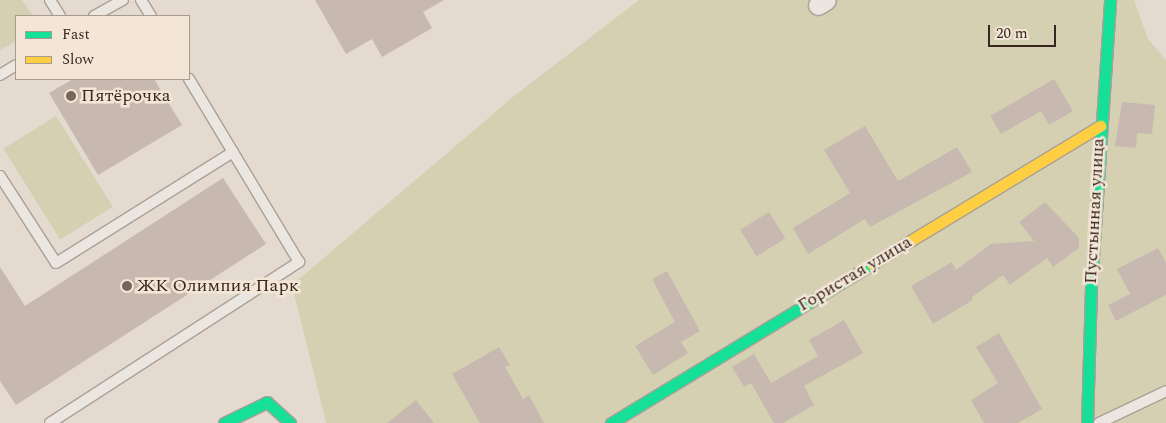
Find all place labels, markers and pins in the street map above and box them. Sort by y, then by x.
place label: Пятёрочка [81,85,171,107]
marker: Пятёрочка [65,90,77,102]
place label: ЖК Олимпия Парк [137,275,299,297]
marker: ЖК Олимпия Парк [121,280,133,292]

